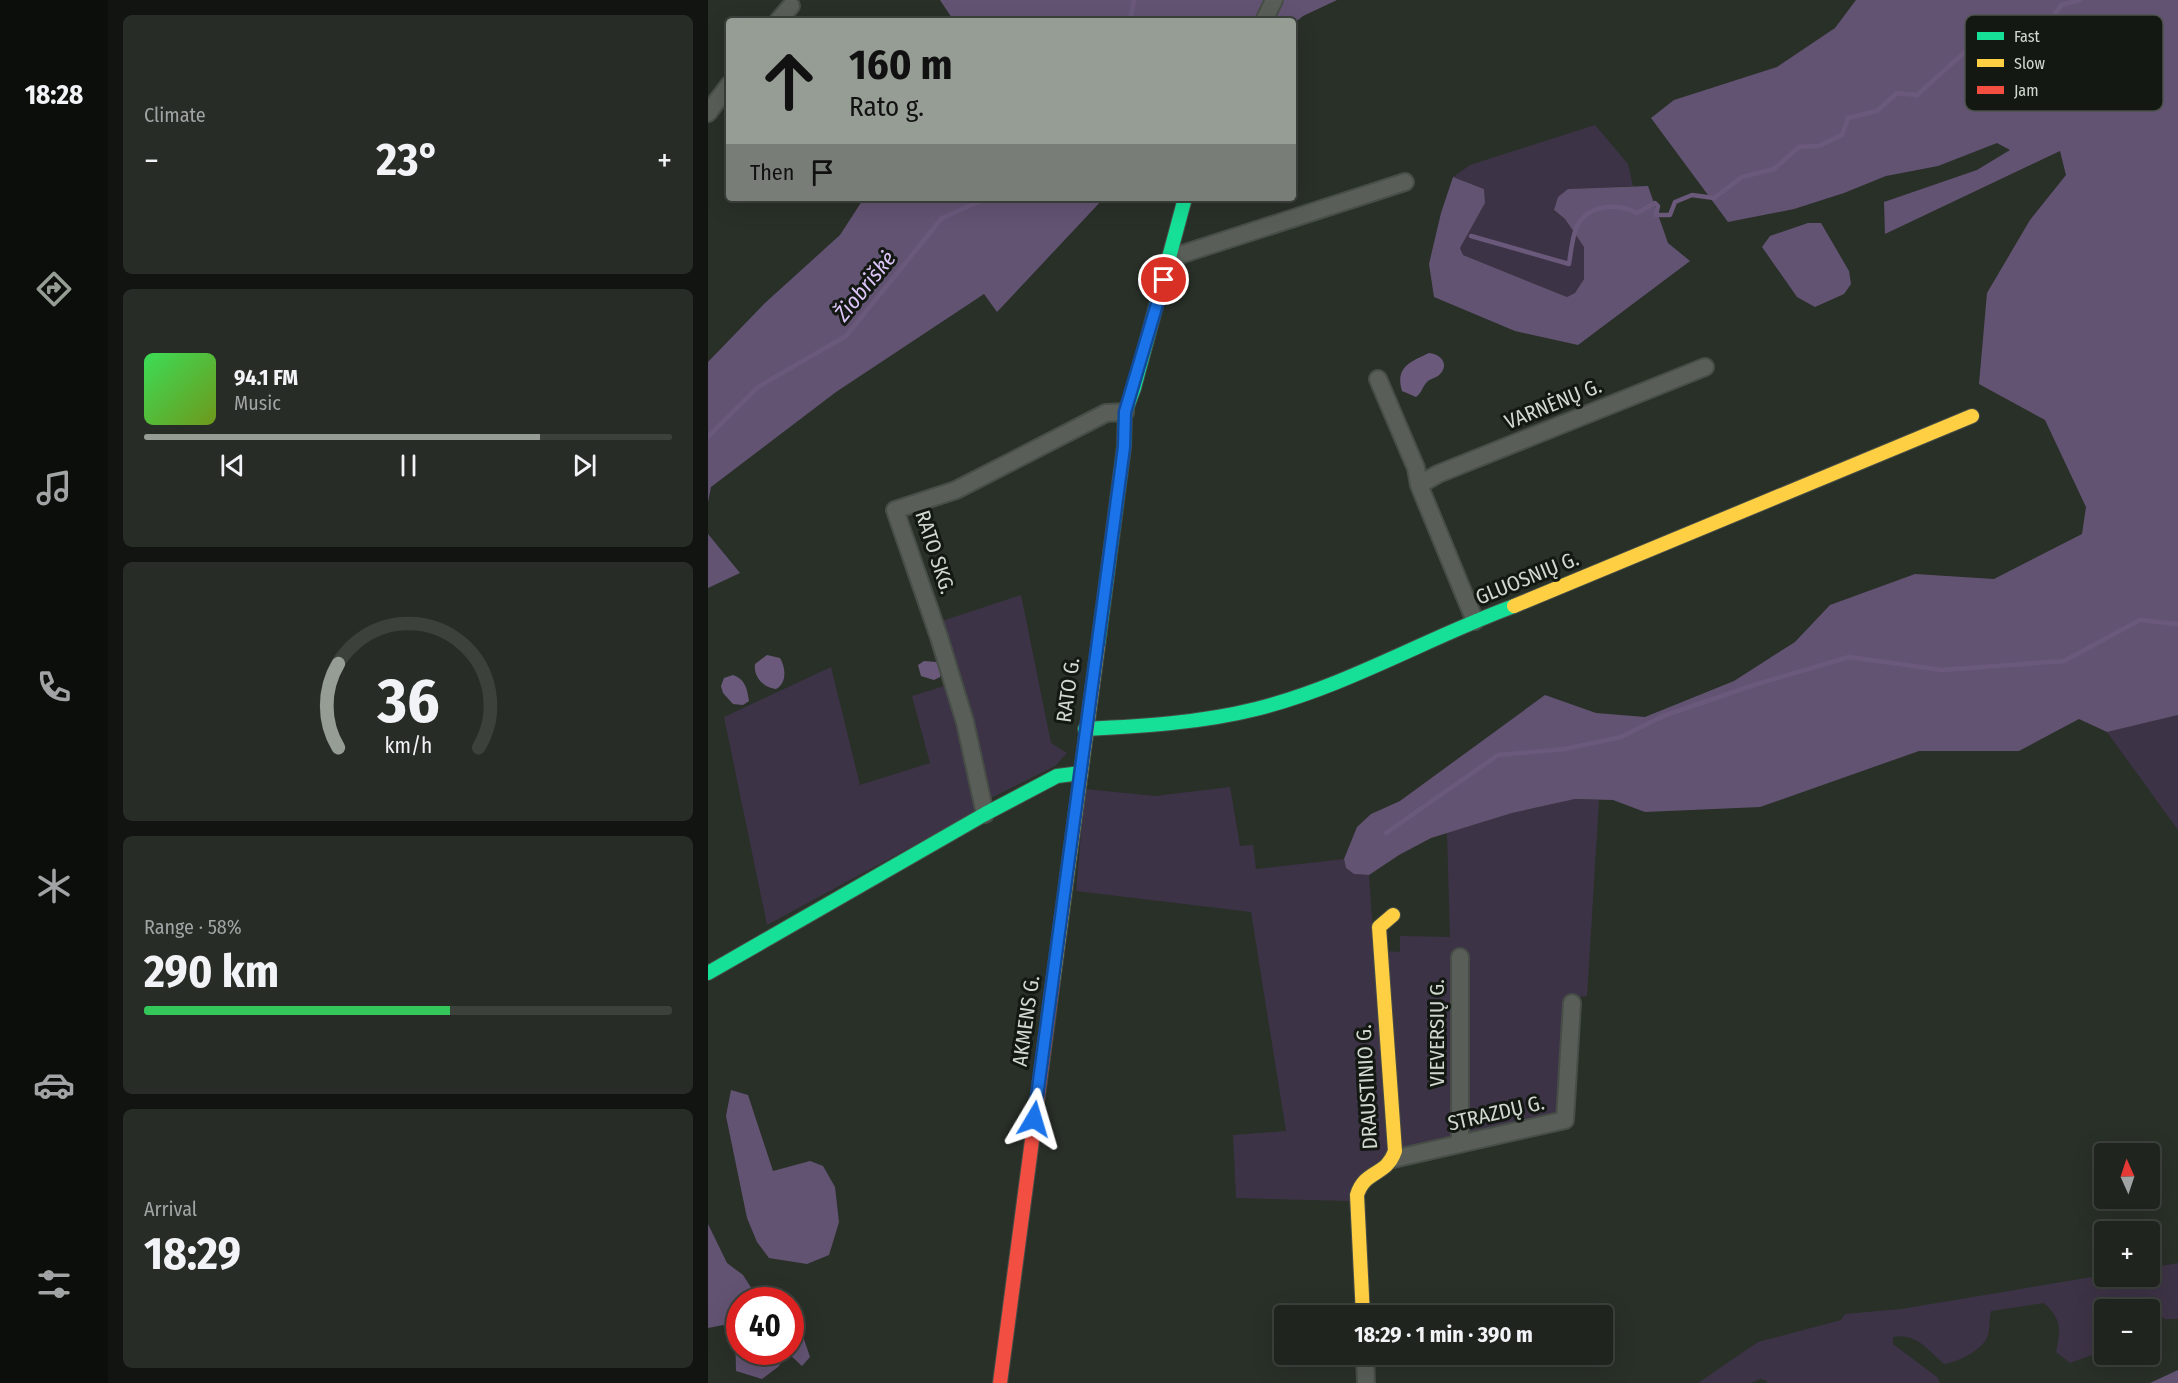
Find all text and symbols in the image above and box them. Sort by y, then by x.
legend [1965,15,2163,111]
text: Fast [2014,27,2041,46]
text: 160 m [849,40,952,90]
icon: ahead [750,42,828,120]
text: Slow [2014,54,2045,73]
text: 18:28 [25,79,83,111]
text: Jam [2014,81,2039,100]
text: Rato g. [849,91,924,123]
text: Climate [144,103,206,127]
text: 23° [376,133,440,187]
text: − [144,141,159,181]
text: + [657,141,672,181]
icon: arrive [806,156,839,189]
text: Then [750,159,794,186]
water label: Žiobriškė [828,245,902,327]
pin [1138,254,1189,305]
icon: arrive [1147,263,1180,296]
icon: directions [33,268,75,310]
text: 94.1 FM [234,364,298,391]
street label: VARNĖNŲ G. [1501,373,1605,435]
text: Music [234,391,281,415]
icon: previous [216,449,249,482]
icon: pause [392,449,425,482]
icon: next [568,449,601,482]
icon: music [33,467,75,509]
street label: RATO SKG. [909,507,961,597]
street label: GLUOSNIŲ G. [1472,546,1582,610]
street label: RATO G. [1051,656,1085,724]
text: 36 [376,665,439,740]
icon: phone [33,666,75,708]
text: km/h [384,734,432,760]
icon: climate [33,865,75,907]
text: Range · 58% [144,915,242,939]
text: 290 km [144,945,279,999]
street label: AKMENS G. [1007,974,1045,1068]
street label: VIEVERSIŲ G. [1424,979,1450,1087]
street label: DRAUSTINIO G. [1351,1024,1383,1150]
icon: car [33,1064,75,1106]
position arrow [1002,1087,1066,1151]
street label: STRAZDŲ G. [1445,1089,1547,1137]
north arrow [2094,1143,2160,1209]
map controls [2094,1143,2160,1365]
text: Arrival [144,1197,197,1221]
button: + [2094,1221,2160,1287]
text: 18:29 [144,1227,241,1281]
icon: filters [33,1263,75,1305]
speed limit sign: 40 [726,1287,804,1365]
button: − [2094,1299,2160,1365]
text: 18:29 · 1 min · 390 m [1354,1321,1533,1348]

